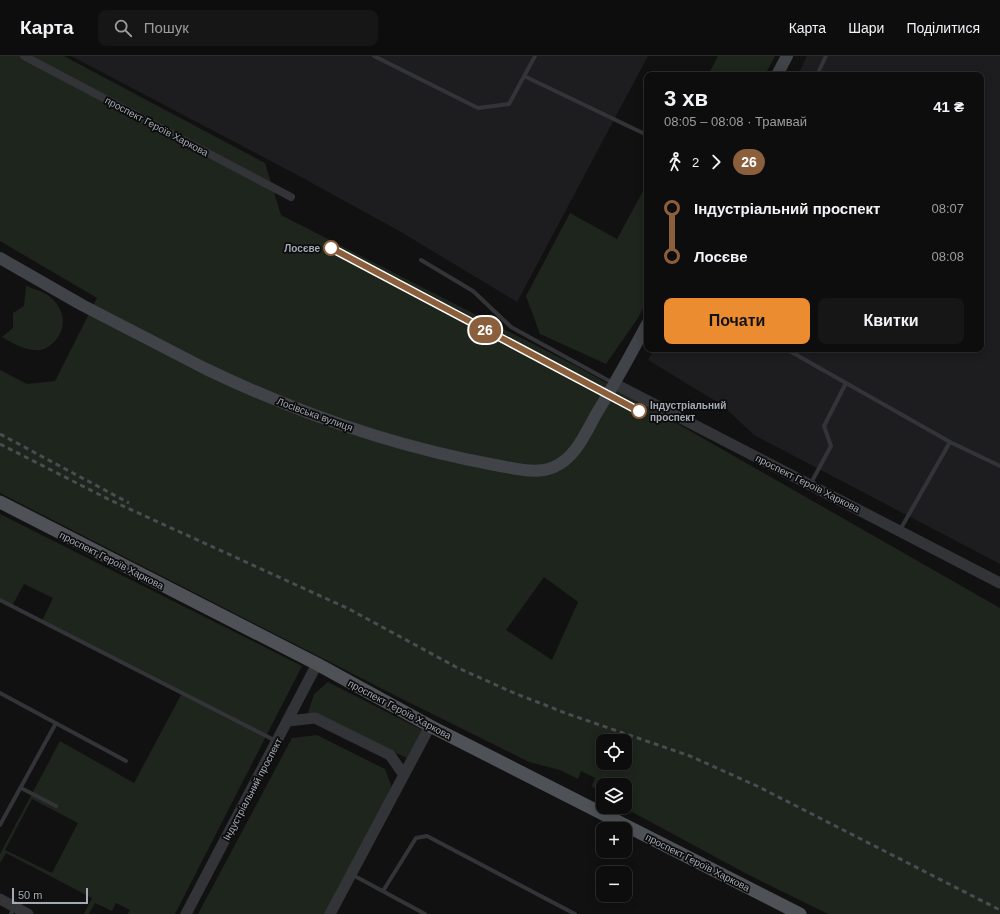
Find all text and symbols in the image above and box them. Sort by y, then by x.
search box [98,10,378,46]
text: Карта [20,17,74,38]
icon: search [112,17,134,39]
text: Пошук [144,19,189,36]
text: Карта [789,20,826,36]
text: Шари [848,20,884,36]
text: Поділитися [906,20,980,36]
text: 3 хв [664,86,708,111]
street label: проспект Героїв Харкова [103,95,211,159]
text: 41 ₴ [933,98,964,115]
text: 08:05 – 08:08 · Трамвай [664,114,807,129]
icon: walk [664,151,686,173]
icon: forward [705,151,727,173]
text: 26 [741,154,757,170]
text: 2 [692,155,699,170]
text: Індустріальний проспект [694,200,880,217]
text: 08:07 [931,201,964,216]
marker: Лосєве [323,240,339,256]
place label: Лосєве [284,243,320,254]
text: Лосєве [694,248,747,265]
text: 08:08 [931,249,964,264]
button: Почати [664,298,810,344]
button: Квитки [818,298,964,344]
line badge: 26 [467,317,503,343]
text: 26 [477,322,493,338]
street label: Лосівська вулиця [275,396,354,433]
place label: Індустріальний проспект [650,400,726,423]
marker: Індустріальний проспект [631,403,647,419]
street label: проспект Героїв Харкова [754,452,862,515]
street label: проспект Героїв Харкова [58,529,166,592]
street label: проспект Героїв Харкова [346,678,454,742]
map controls [596,734,632,902]
button: locate [596,734,632,770]
street label: Індустріальний проспект [221,736,284,842]
button: layers [596,778,632,814]
button: + [596,822,632,858]
street label: проспект Героїв Харкова [644,831,752,894]
button: − [596,866,632,902]
scale bar [12,886,88,905]
text: 50 m [18,889,42,901]

